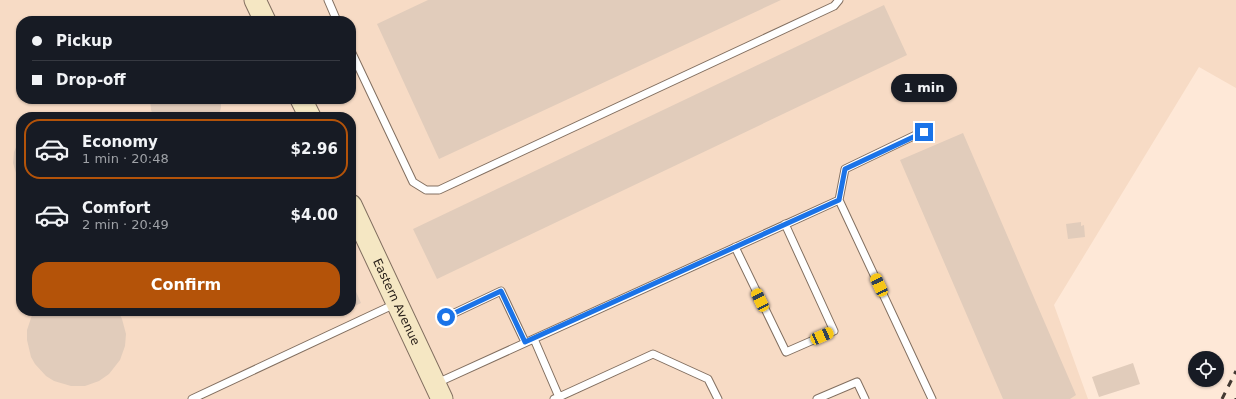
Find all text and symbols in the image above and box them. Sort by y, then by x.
text: Pickup [56,32,112,50]
text: Drop-off [56,71,126,89]
callout: 1 min [891,74,957,102]
text: 1 min [904,80,944,95]
route end [915,123,933,141]
icon: car [34,131,70,167]
text: Economy [82,133,158,151]
text: $2.96 [291,140,338,158]
text: 1 min · 20:48 [82,151,169,166]
icon: car [34,197,70,233]
text: Comfort [82,199,150,217]
text: $4.00 [291,206,338,224]
text: 2 min · 20:49 [82,217,169,232]
street label: Eastern Avenue [370,256,423,347]
button: Confirm [32,262,340,308]
car [868,272,890,298]
car [749,287,771,313]
route start [437,308,455,326]
car [809,326,835,346]
map controls [1188,351,1224,387]
button: locate [1188,351,1224,387]

